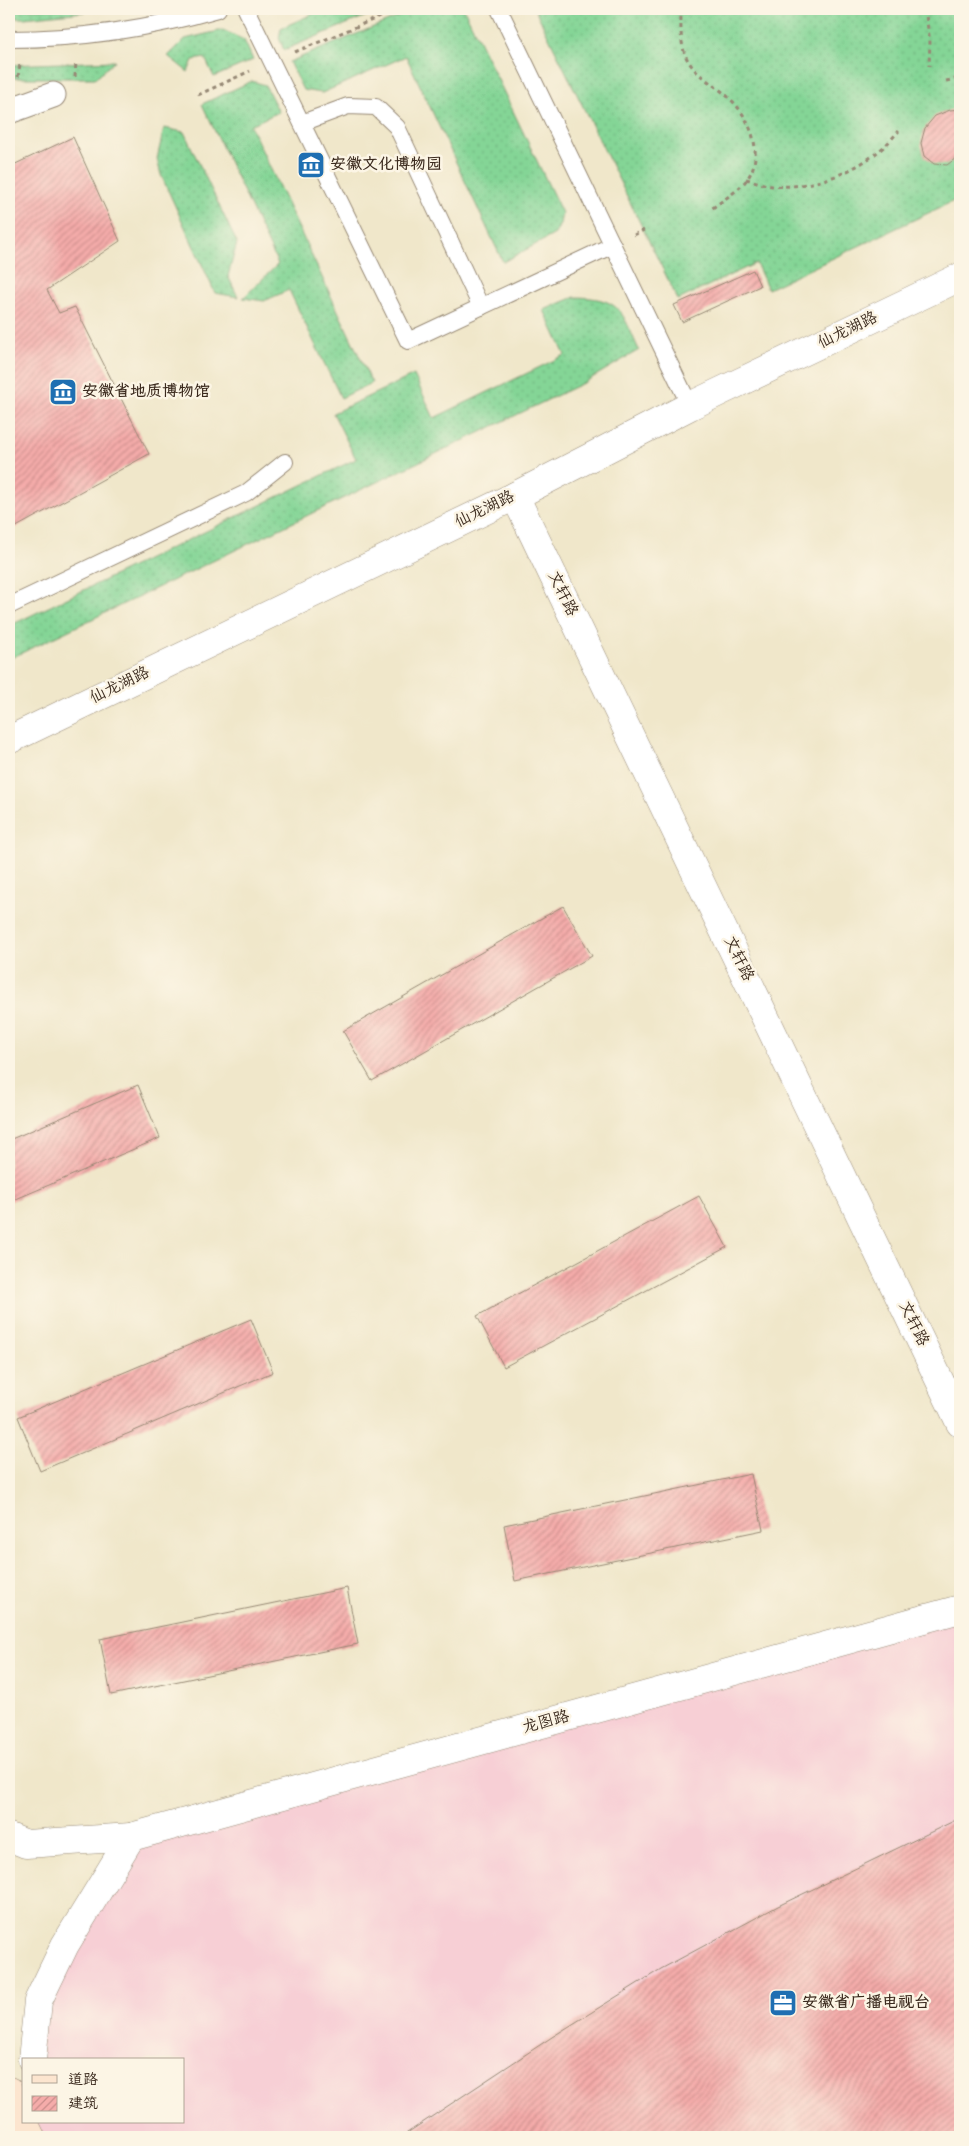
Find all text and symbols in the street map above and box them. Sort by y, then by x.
museum icon: 安徽文化博物园 [296,150,326,180]
place label: 安徽文化博物园 [330,154,442,177]
street label: 仙龙湖路 [814,307,882,355]
museum icon: 安徽省地质博物馆 [48,377,78,407]
place label: 安徽省地质博物馆 [82,381,210,404]
street label: 仙龙湖路 [451,486,519,534]
street label: 文轩路 [541,567,583,621]
street label: 仙龙湖路 [86,662,154,710]
street label: 文轩路 [717,932,759,986]
street label: 文轩路 [892,1297,934,1351]
street label: 龙图路 [520,1706,572,1740]
office icon: 安徽省广播电视台 [768,1988,798,2018]
place label: 安徽省广播电视台 [802,1992,930,2015]
legend [22,2058,185,2124]
text: 道路 [68,2070,98,2092]
text: 建筑 [68,2094,98,2116]

